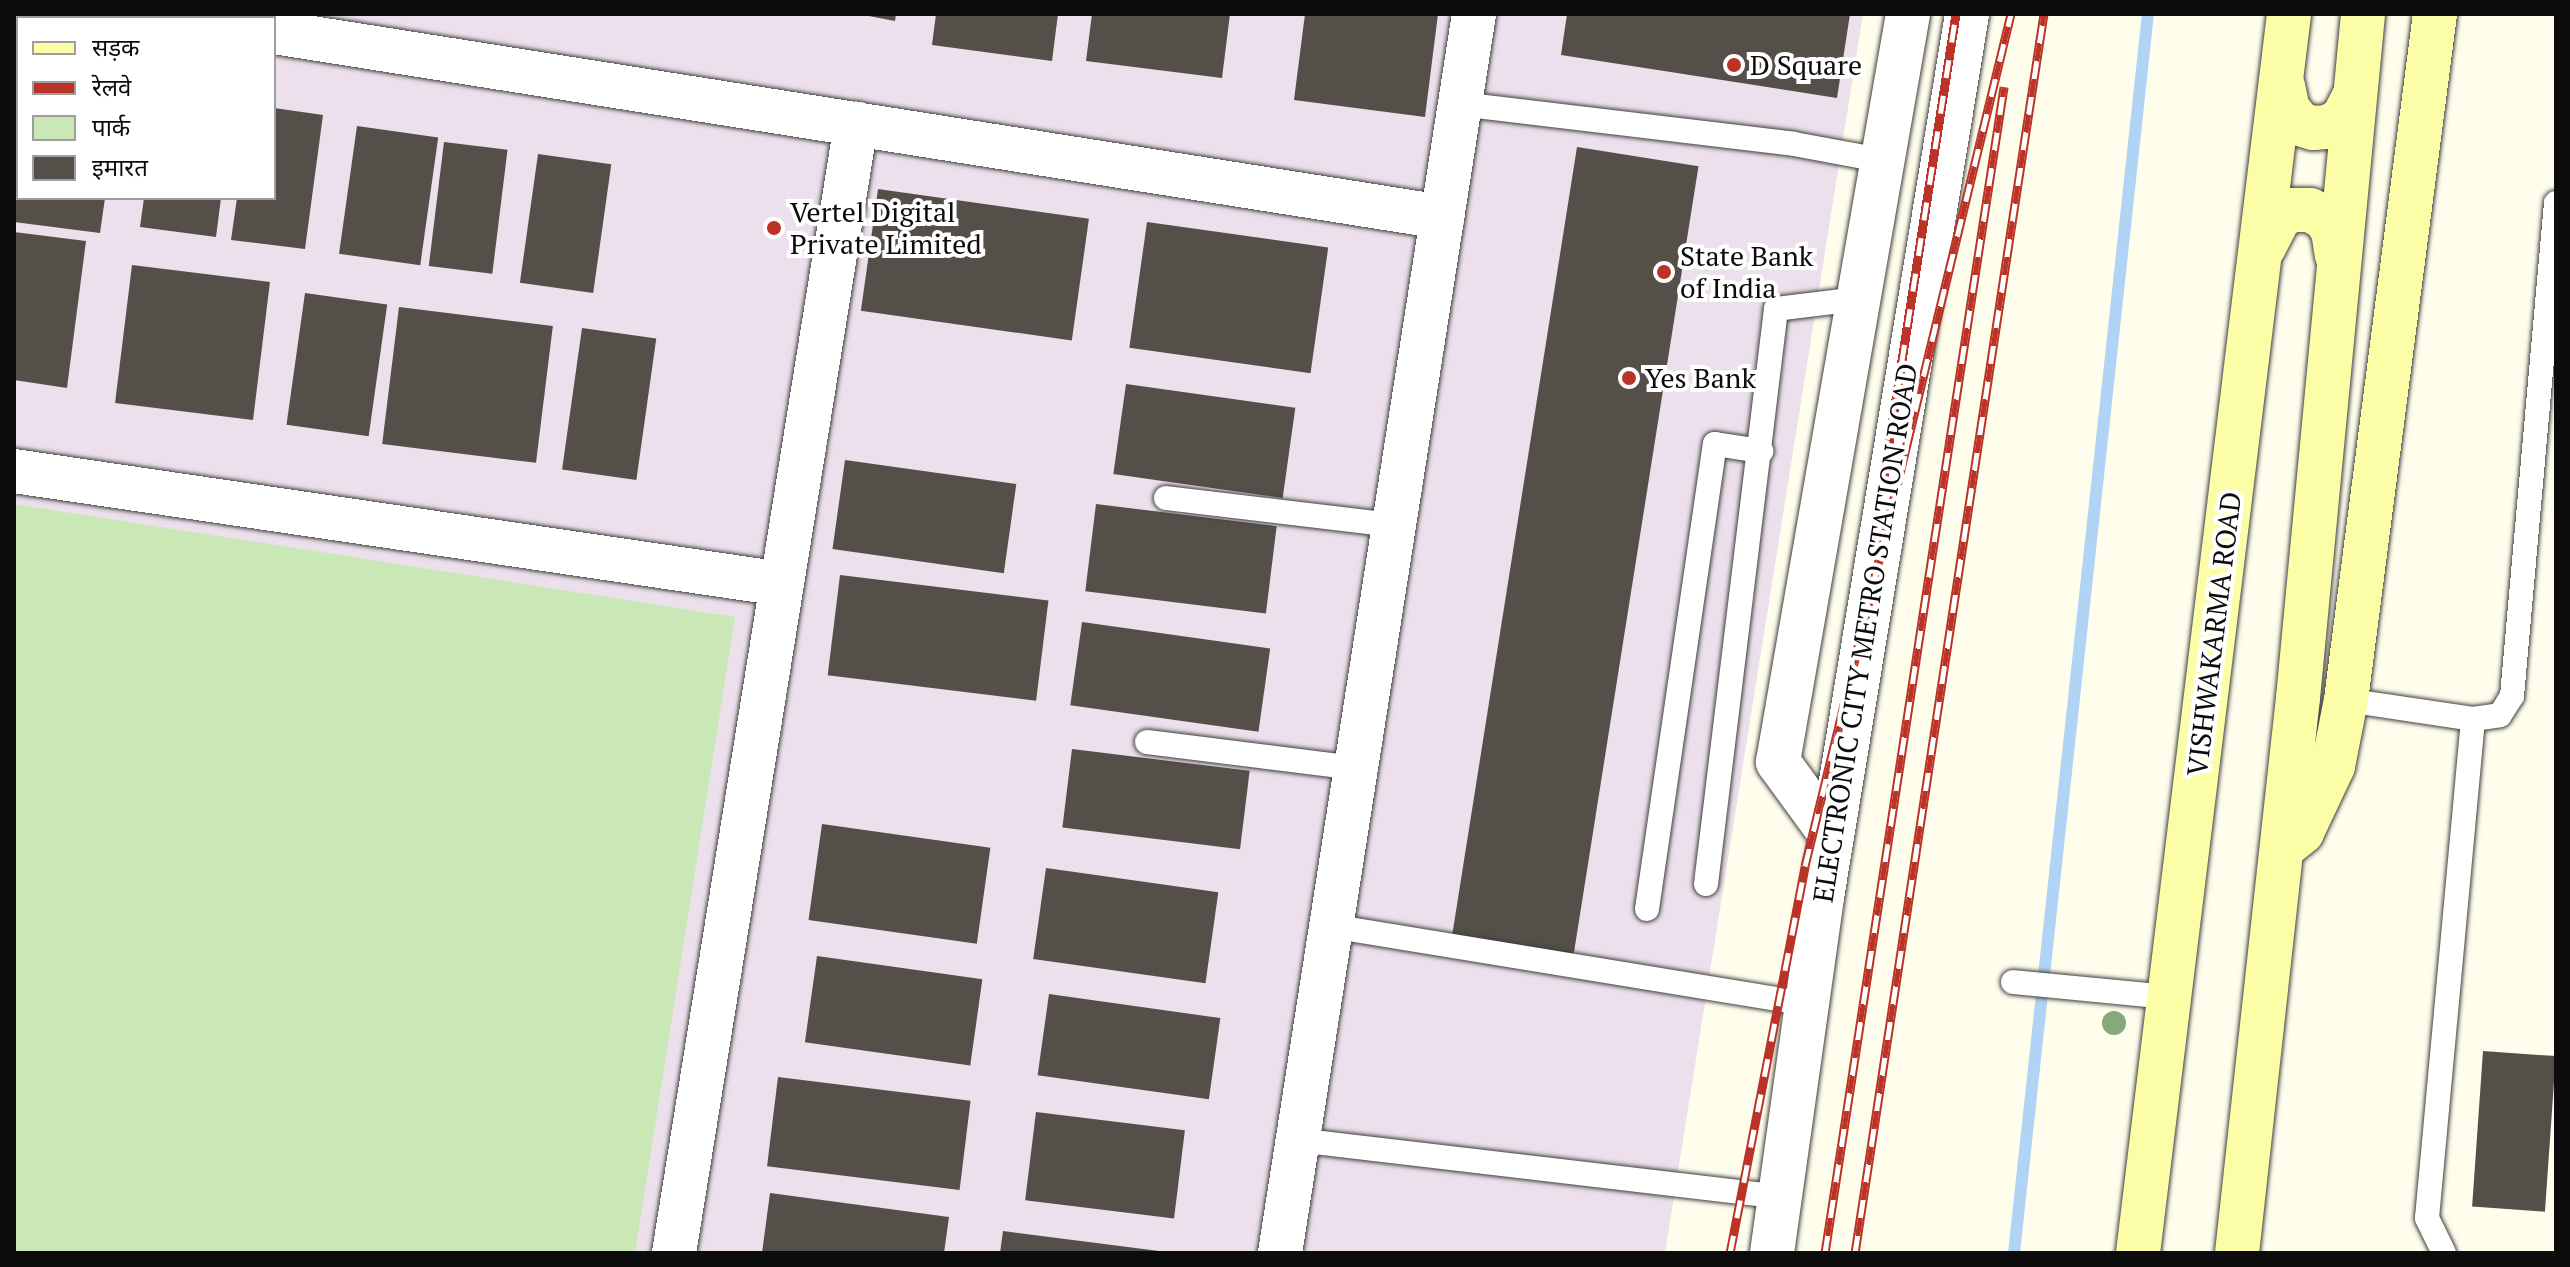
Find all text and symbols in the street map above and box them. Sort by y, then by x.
legend [16,16,276,200]
text: सड़क [92,31,140,63]
place label: D Square [1750,48,1862,82]
marker: D Square [1725,56,1743,74]
text: रेलवे [92,71,131,103]
text: पार्क [92,111,130,143]
text: इमारत [92,151,148,183]
place label: Vertel Digital Private Limited [790,195,982,261]
marker: Vertel Digital Private Limited [765,219,783,237]
place label: State Bank of India [1680,239,1813,305]
marker: State Bank of India [1655,263,1673,281]
place label: Yes Bank [1645,361,1756,395]
street label: ELECTRONIC CITY METRO STATION ROAD [1806,361,1924,905]
marker: Yes Bank [1620,369,1638,387]
street label: VISHWAKARMA ROAD [2180,490,2248,778]

